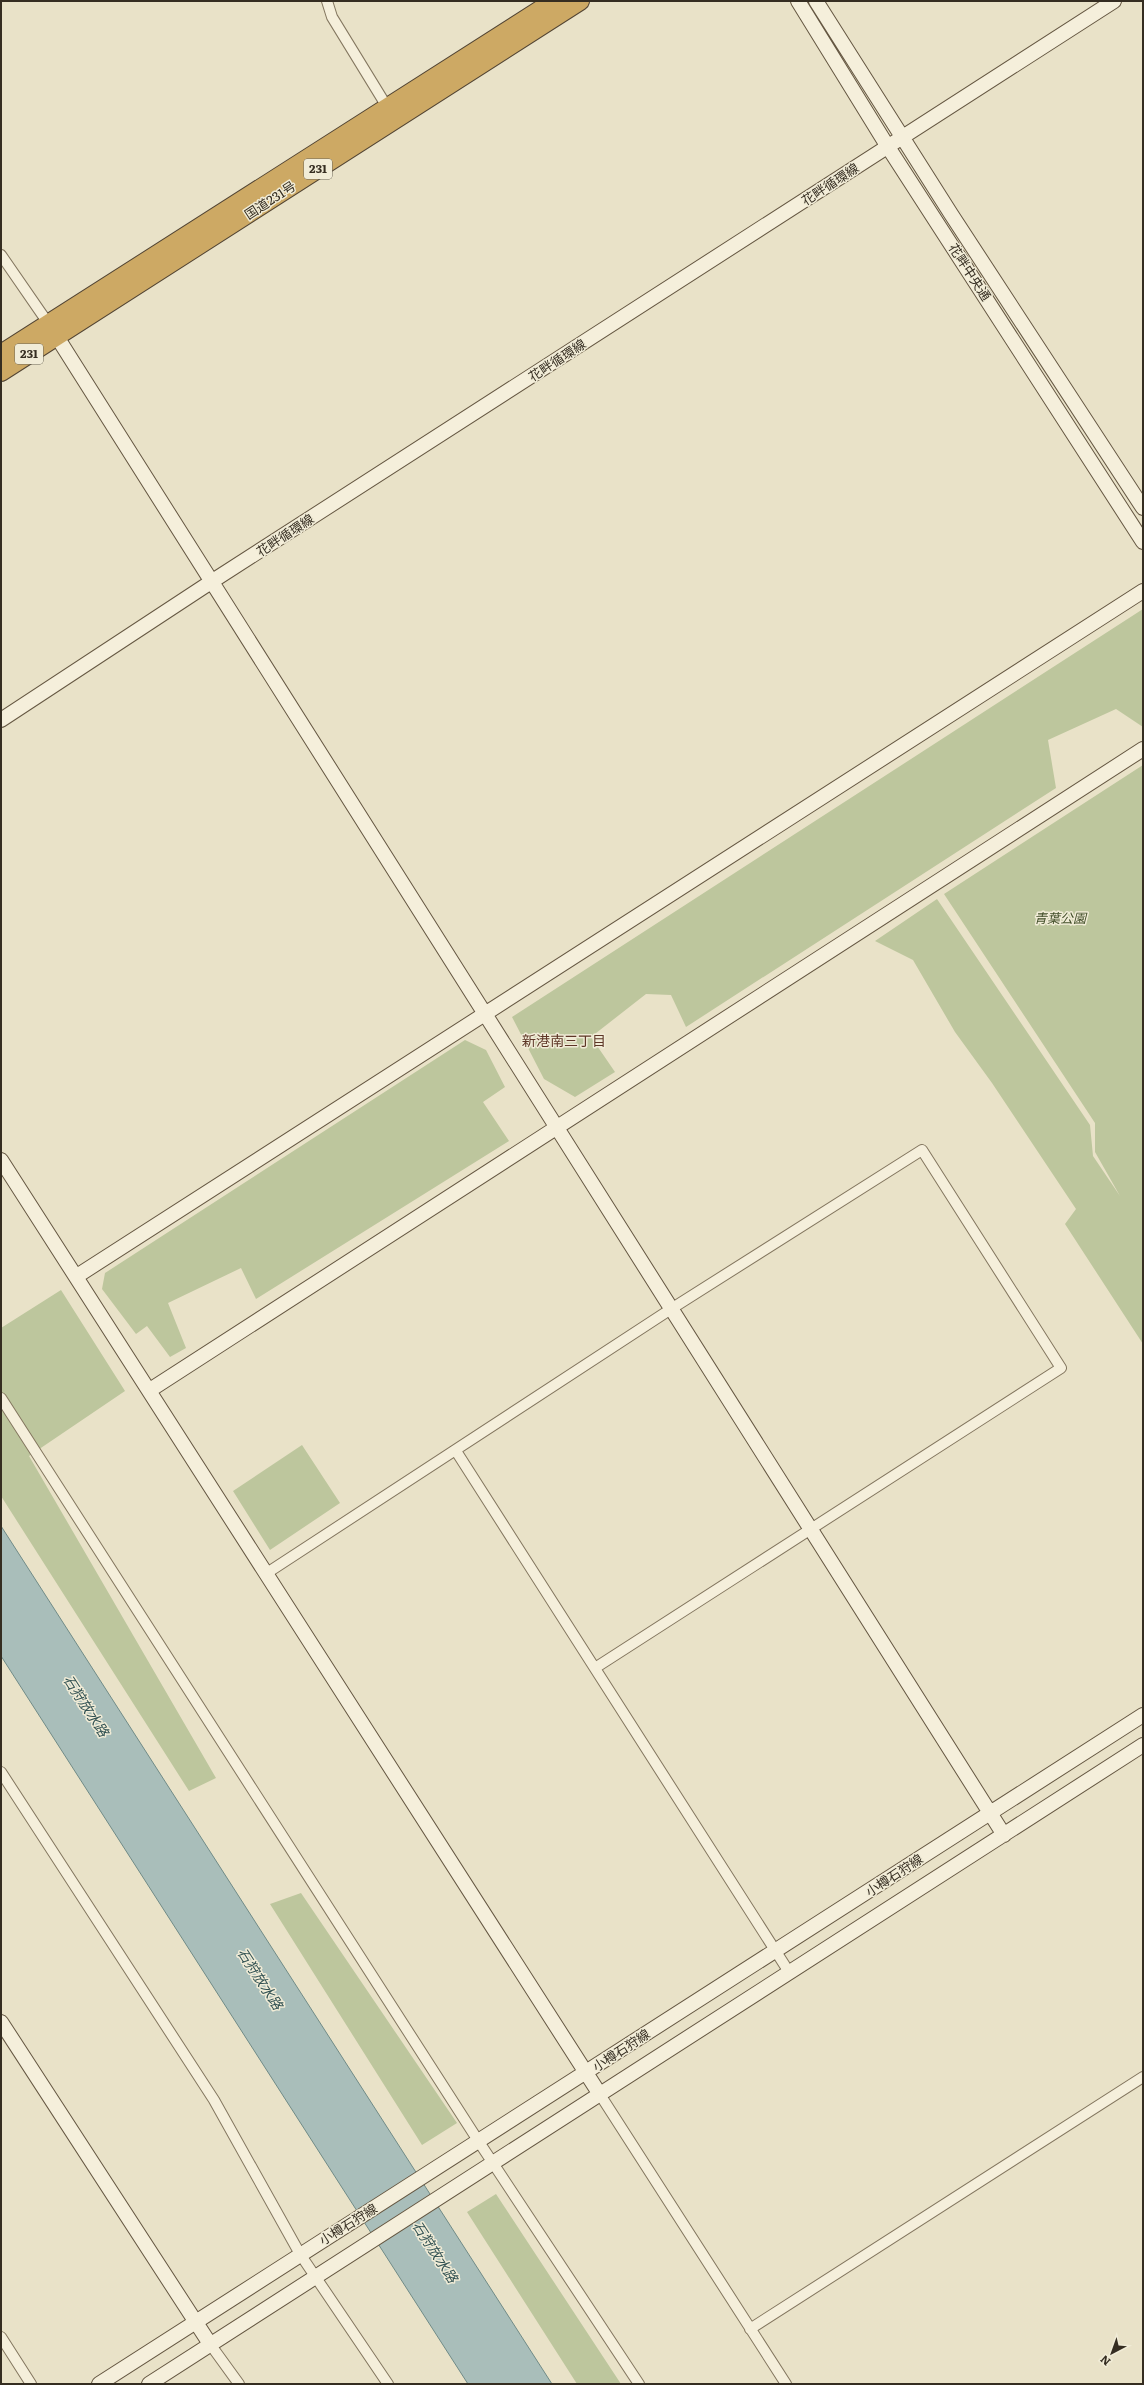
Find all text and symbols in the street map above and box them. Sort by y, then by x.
street label: 花畔循環線 [797,158,862,209]
road number: 231 [304,159,332,179]
street label: 国道231号 [240,176,299,223]
street label: 花畔中央通 [945,239,996,304]
street label: 花畔循環線 [524,334,589,385]
road number: 231 [15,344,43,364]
street label: 花畔循環線 [252,509,317,560]
park label: 青葉公園 [1034,908,1088,927]
district label: 新港南三丁目 [522,1030,606,1050]
water label: 石狩放水路 [59,1671,115,1741]
street label: 小樽石狩線 [861,1849,926,1900]
water label: 石狩放水路 [233,1944,289,2014]
street label: 小樽石狩線 [588,2024,653,2075]
street label: 小樽石狩線 [315,2198,380,2249]
water label: 石狩放水路 [408,2217,464,2287]
north arrow [1092,2333,1132,2373]
text: N [1096,2352,1114,2370]

